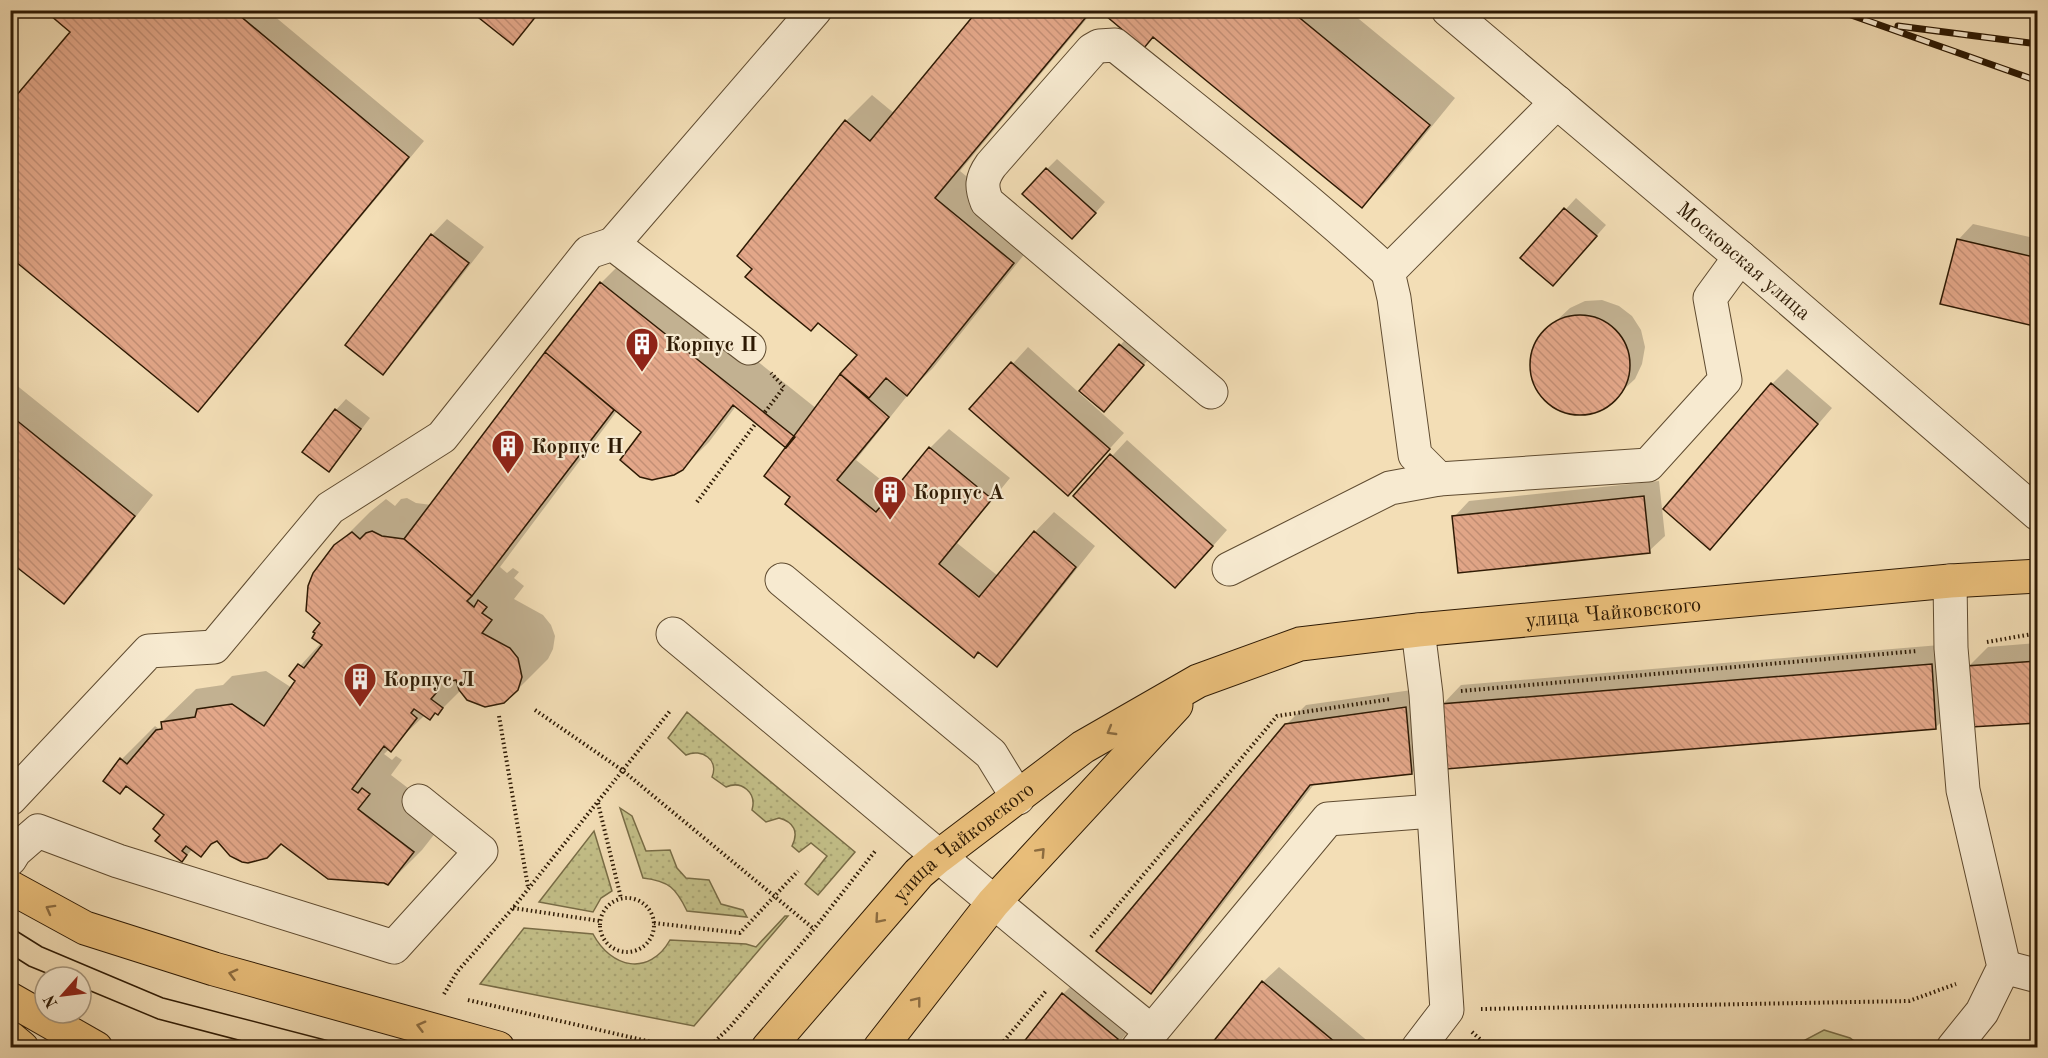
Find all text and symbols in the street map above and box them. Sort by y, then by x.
street label: Московская улица [1672,199,1814,325]
building icon: Корпус П [624,326,660,373]
place label: Корпус П [665,335,757,356]
building icon: Корпус Н [490,428,526,475]
place label: Корпус Н [531,437,623,458]
building icon: Корпус А [872,474,908,521]
place label: Корпус А [913,483,1004,504]
street label: улица Чайковского [1525,595,1702,632]
building icon: Корпус Л [342,661,378,708]
place label: Корпус Л [383,670,475,691]
one-way arrow [1107,724,1117,736]
street label: улица Чайковского [890,779,1039,907]
one-way arrow [1034,848,1045,858]
one-way arrow [46,905,56,916]
one-way arrow [875,912,886,923]
north arrow [33,965,93,1025]
one-way arrow [228,969,238,982]
text: N [41,991,61,1010]
one-way arrow [909,997,920,1008]
one-way arrow [416,1021,426,1034]

